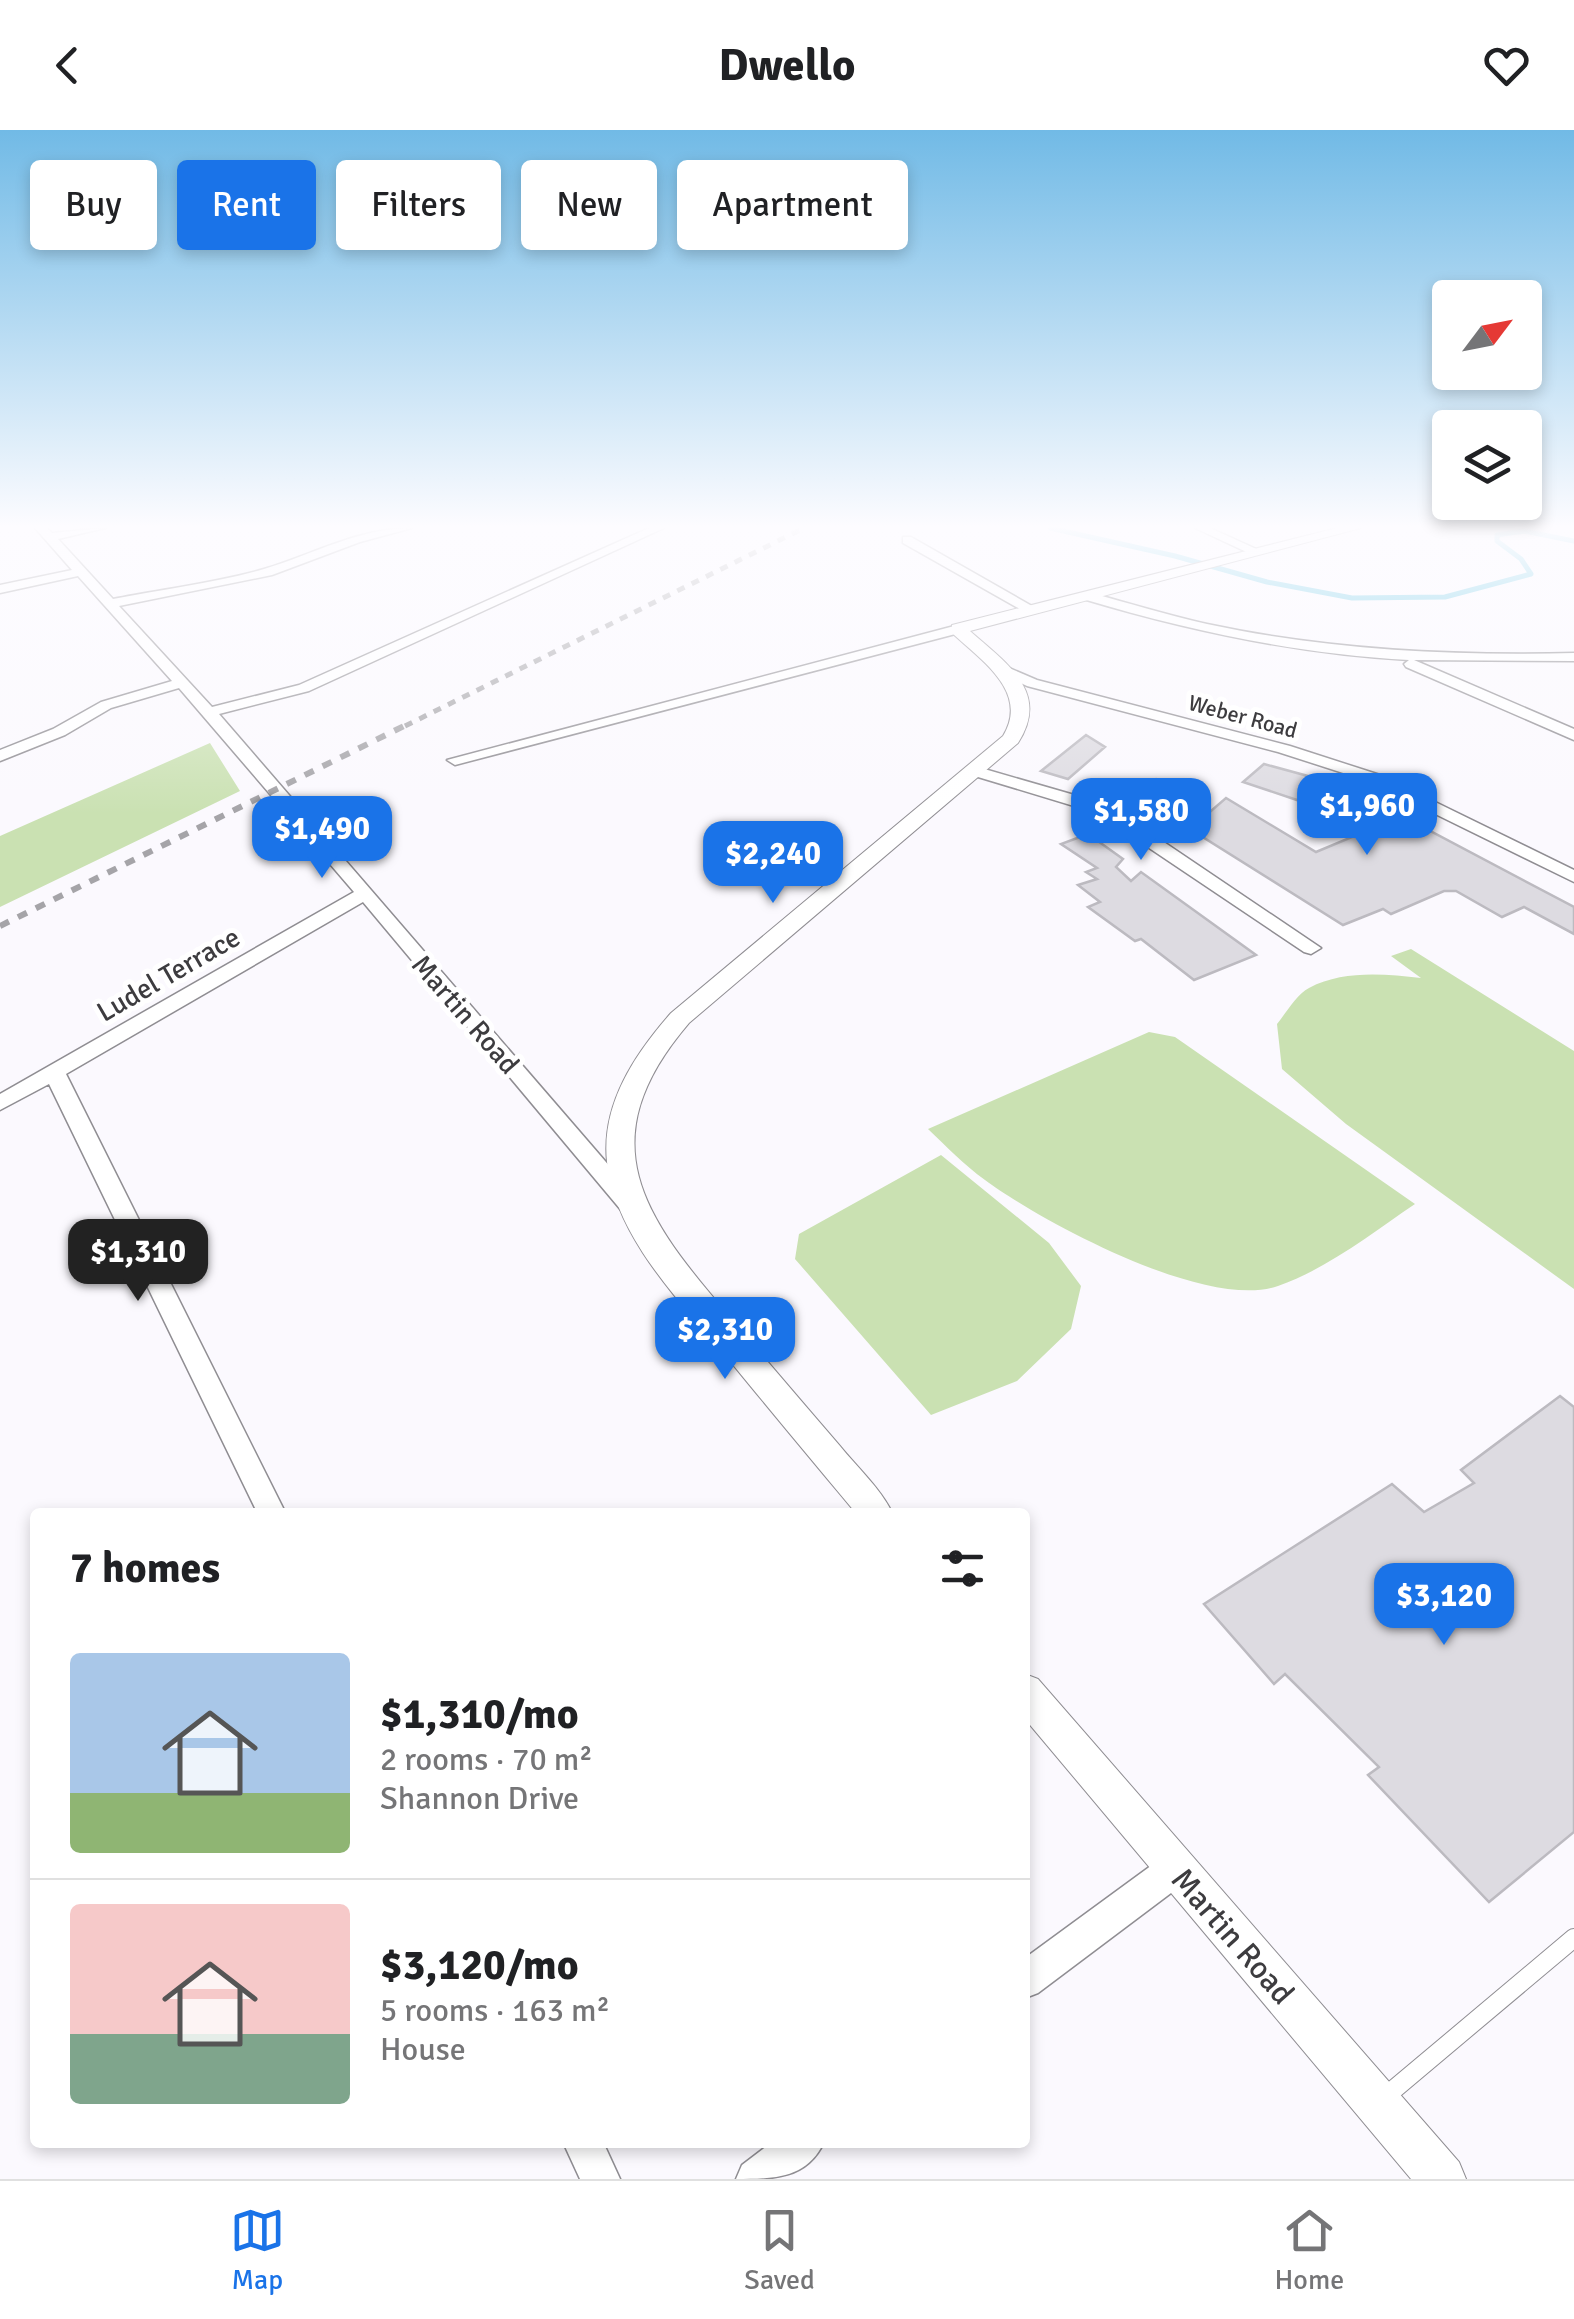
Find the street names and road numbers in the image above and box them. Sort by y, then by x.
street label: Weber Road [1186,689,1300,744]
street label: Ludel Terrace [91,920,246,1029]
street label: Martin Road [404,948,526,1081]
street label: Martin Road [1163,1860,1302,2012]

